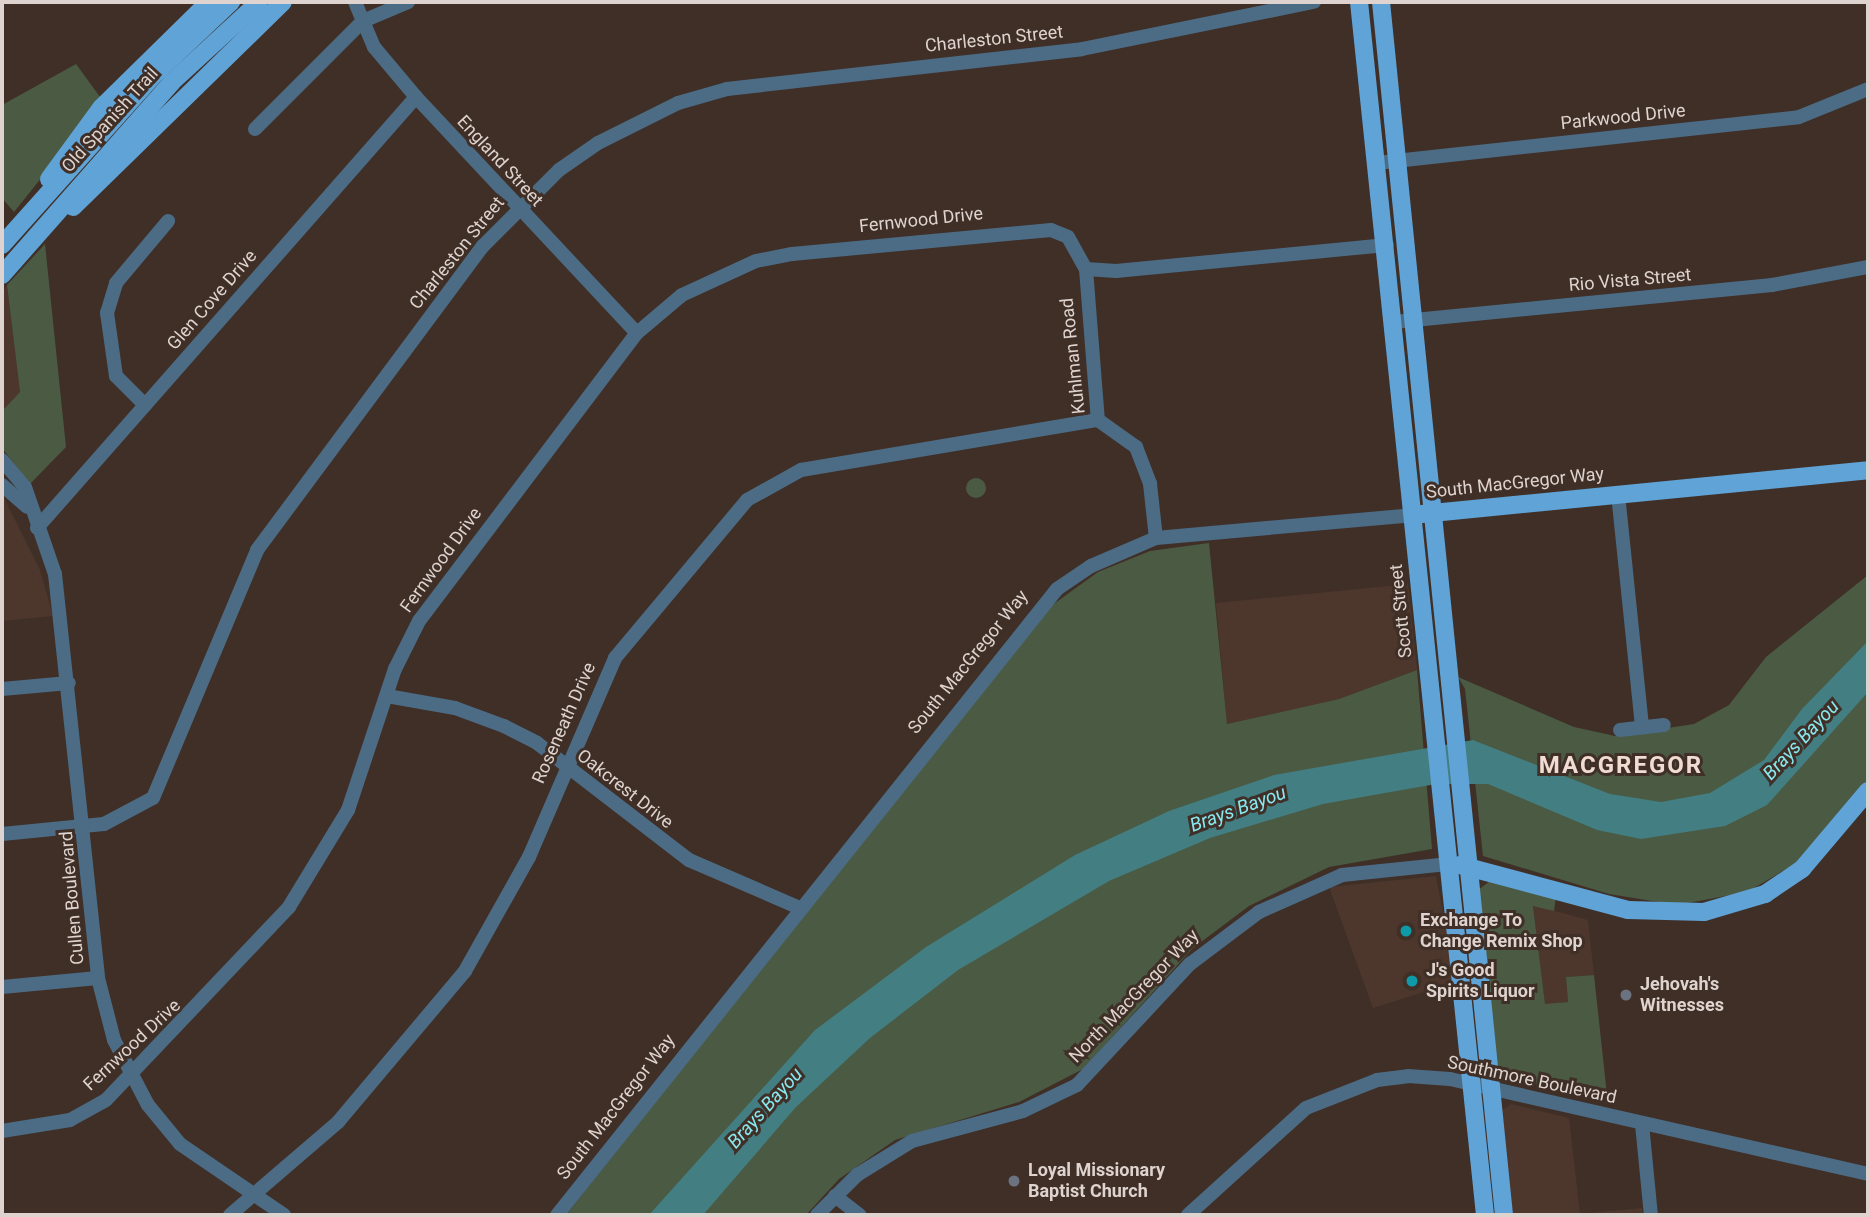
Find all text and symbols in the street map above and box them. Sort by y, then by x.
street label: Charleston Street [924,21,1064,57]
street label: Old Spanish Trail [57,63,163,177]
street label: Parkwood Drive [1560,100,1686,134]
street label: England Street [452,111,548,211]
street label: Charleston Street [405,192,509,314]
street label: Fernwood Drive [858,203,984,237]
street label: Glen Cove Drive [163,246,261,354]
street label: Rio Vista Street [1568,264,1692,296]
street label: Kuhlman Road [1056,297,1090,415]
street label: South MacGregor Way [1425,463,1605,503]
street label: Fernwood Drive [396,503,486,617]
street label: Scott Street [1385,563,1417,659]
street label: South MacGregor Way [903,586,1033,738]
street label: Roseneath Drive [528,659,600,787]
water label: Brays Bayou [1758,695,1844,785]
street label: Oakcrest Drive [573,745,677,833]
district label: MACGREGOR [1540,752,1702,780]
water label: Brays Bayou [1187,781,1289,837]
street label: Cullen Boulevard [55,830,89,966]
place label: Exchange To Change Remix Shop [1420,910,1583,953]
marker: Exchange To Change Remix Shop [1398,923,1414,939]
street label: North MacGregor Way [1065,925,1203,1067]
place label: J's Good Spirits Liquor [1426,960,1535,1002]
marker: J's Good Spirits Liquor [1404,973,1420,989]
place label: Jehovah's Witnesses [1640,974,1724,1016]
marker: Jehovah's Witnesses [1618,987,1634,1003]
street label: Fernwood Drive [79,995,185,1095]
street label: South MacGregor Way [553,1030,679,1184]
street label: Southmore Boulevard [1445,1052,1619,1108]
water label: Brays Bayou [723,1063,807,1153]
place label: Loyal Missionary Baptist Church [1028,1160,1165,1202]
marker: Loyal Missionary Baptist Church [1006,1173,1022,1189]

